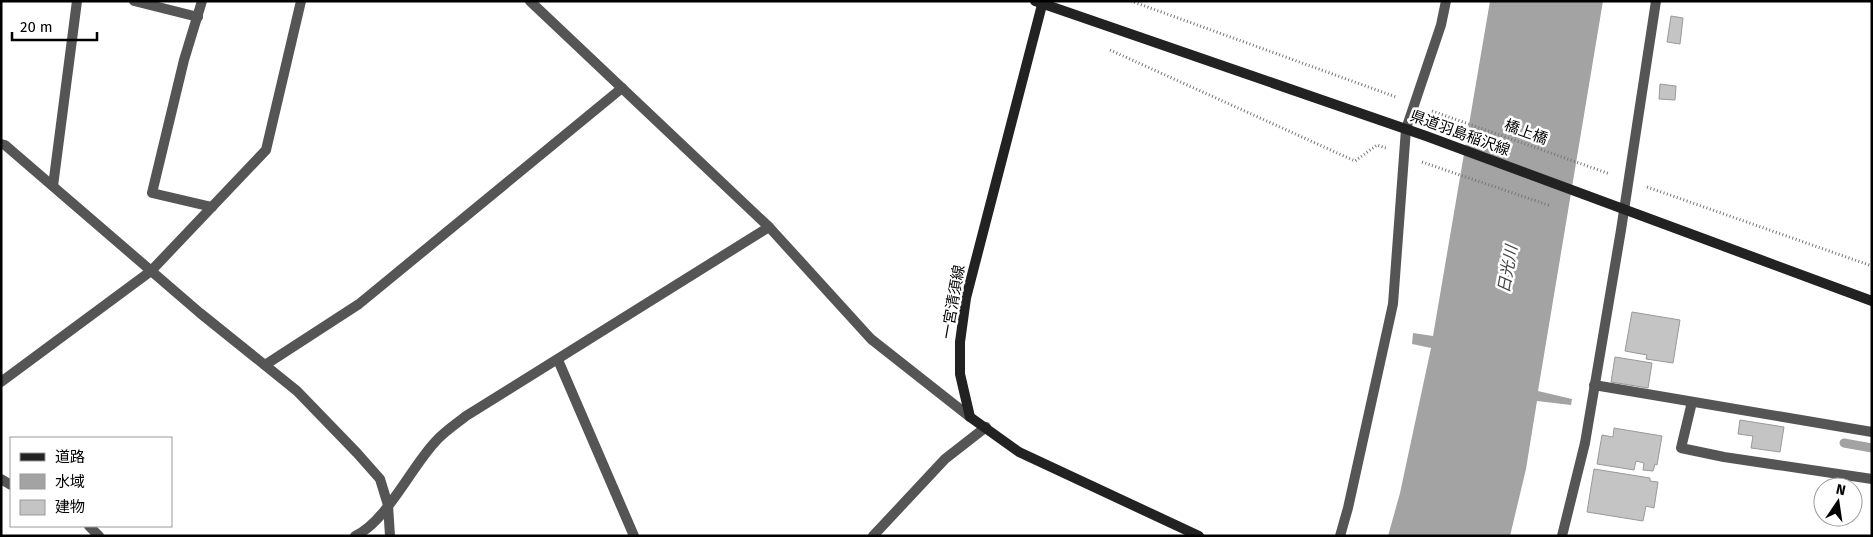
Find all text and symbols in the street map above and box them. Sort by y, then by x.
scale bar [12,10,98,42]
text: 20 m [20,18,53,36]
street label: 県道羽島稲沢線 [1408,107,1512,159]
street label: 橋上橋 [1502,116,1550,148]
water label: 日光川 [1494,242,1521,294]
street label: 一宮清須線 [938,263,968,341]
legend [10,437,172,527]
text: 道路 [55,448,85,466]
text: 水域 [55,473,85,491]
north arrow [1813,477,1863,527]
text: N [1834,480,1847,499]
text: 建物 [55,498,85,516]

